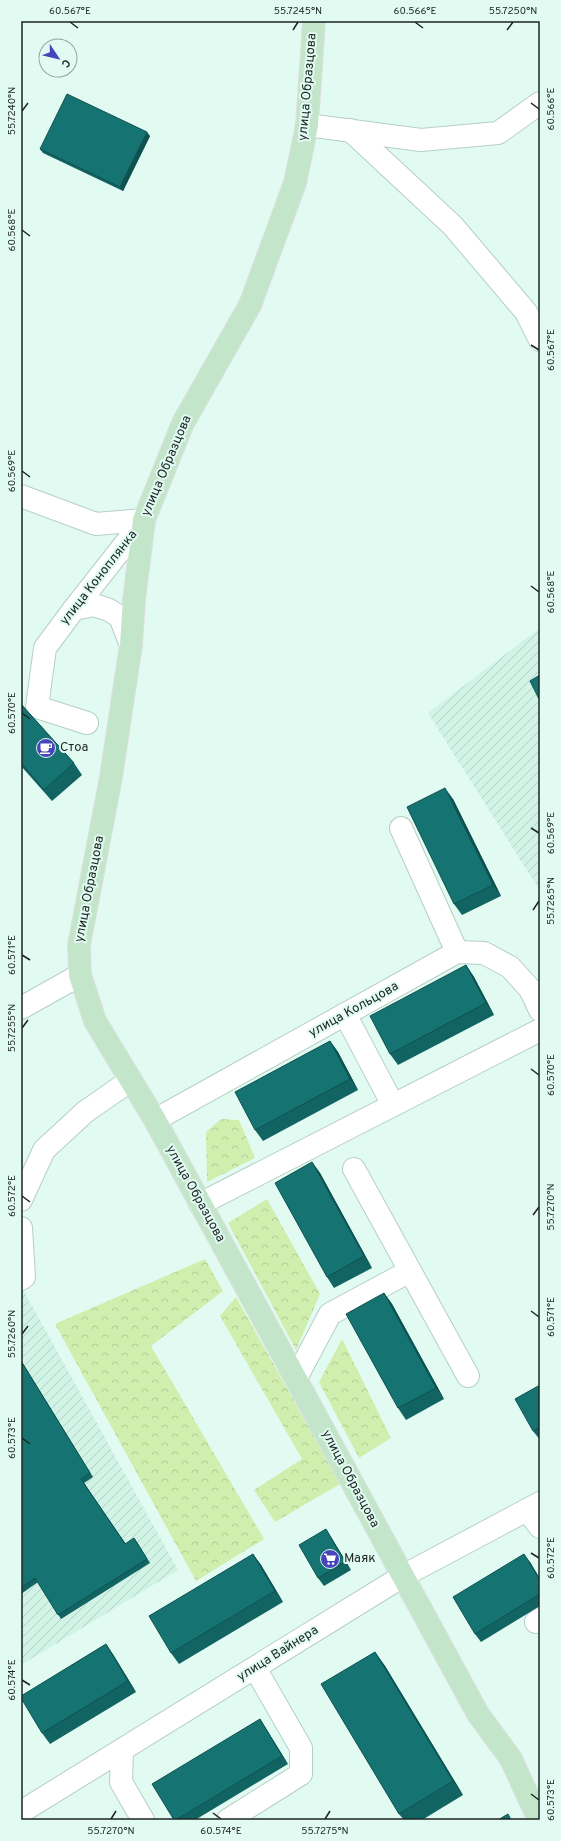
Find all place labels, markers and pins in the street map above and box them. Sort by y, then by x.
cafe icon: Стоа [35,737,57,759]
place label: Стоа [60,740,88,756]
supermarket icon: Маяк [319,1548,341,1570]
place label: Маяк [344,1551,376,1567]

